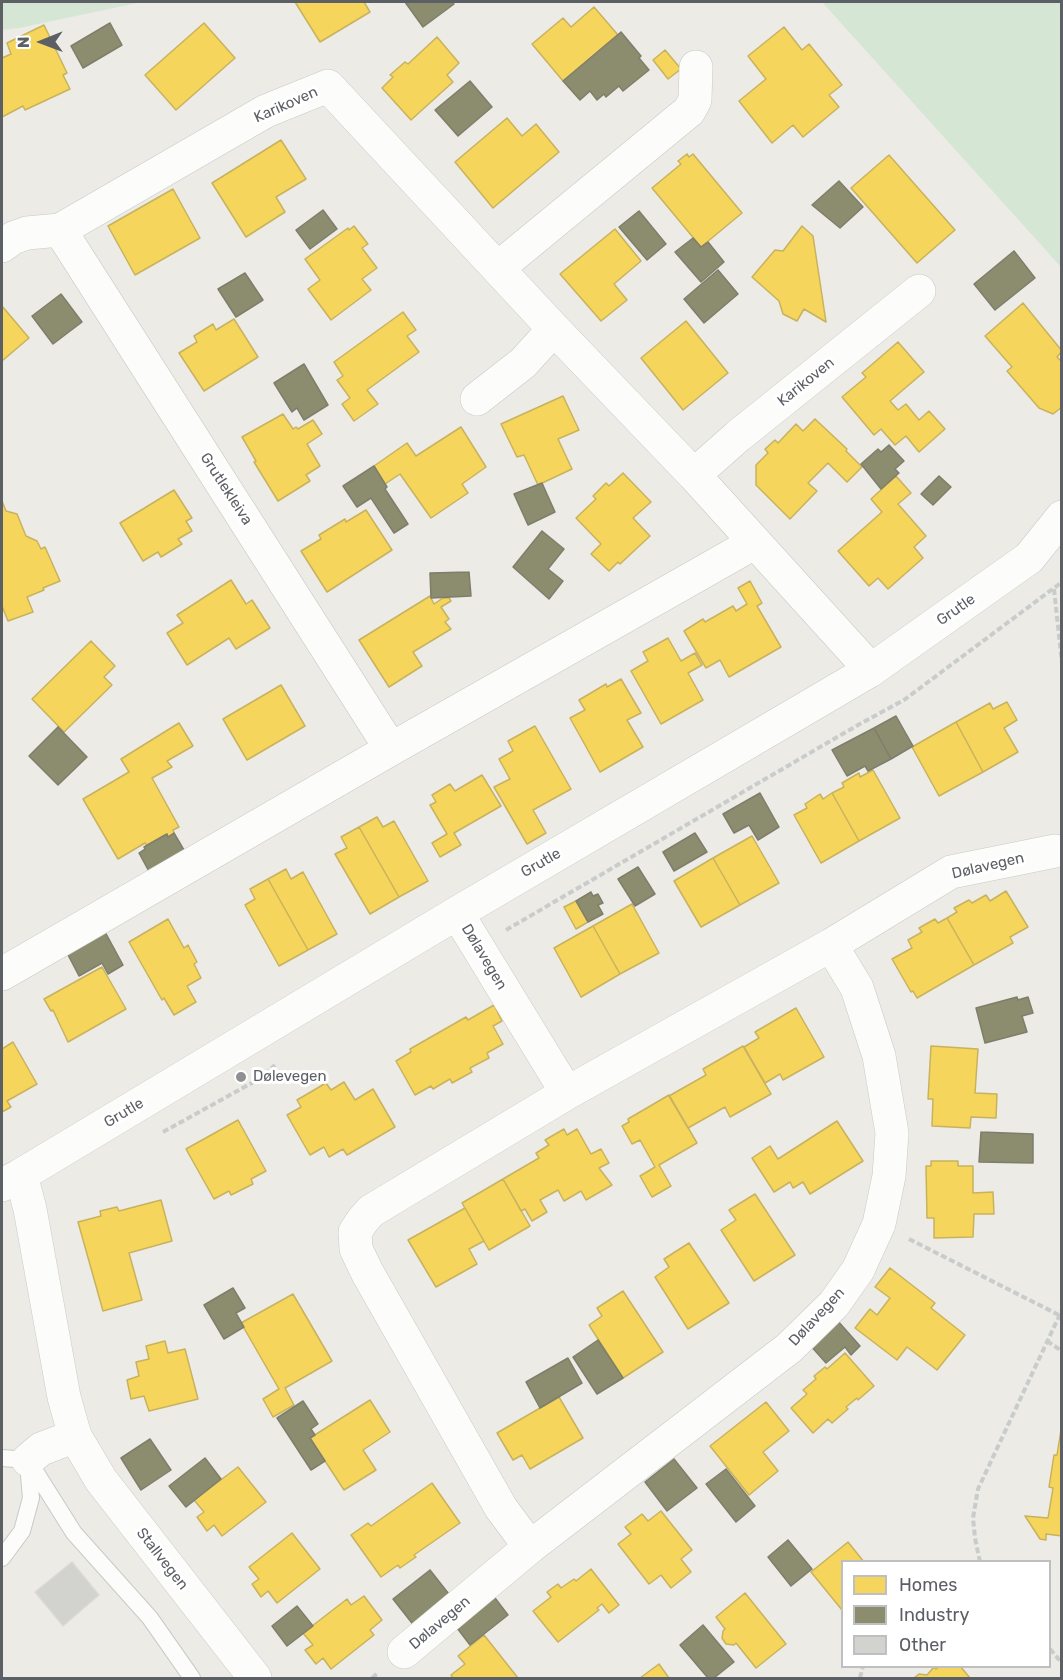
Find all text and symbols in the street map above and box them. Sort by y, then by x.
north arrow [12,12,72,72]
text: N [14,36,33,48]
street label: Karikoven [251,83,321,127]
street label: Karikoven [774,354,838,410]
street label: Grutlekleiva [196,449,256,529]
street label: Grutle [933,590,979,630]
street label: Grutle [518,844,564,882]
street label: Dølavegen [950,849,1026,883]
street label: Dølavegen [457,921,511,993]
place label: Dølevegen [253,1068,327,1086]
marker: Dølevegen [234,1070,248,1084]
street label: Grutle [101,1094,147,1132]
street label: Dølavegen [785,1284,849,1350]
street label: Stallvegen [132,1524,192,1594]
legend [841,1560,1051,1668]
text: Homes [899,1574,957,1596]
street label: Dølavegen [406,1592,474,1654]
text: Industry [899,1604,969,1626]
text: Other [899,1634,946,1656]

